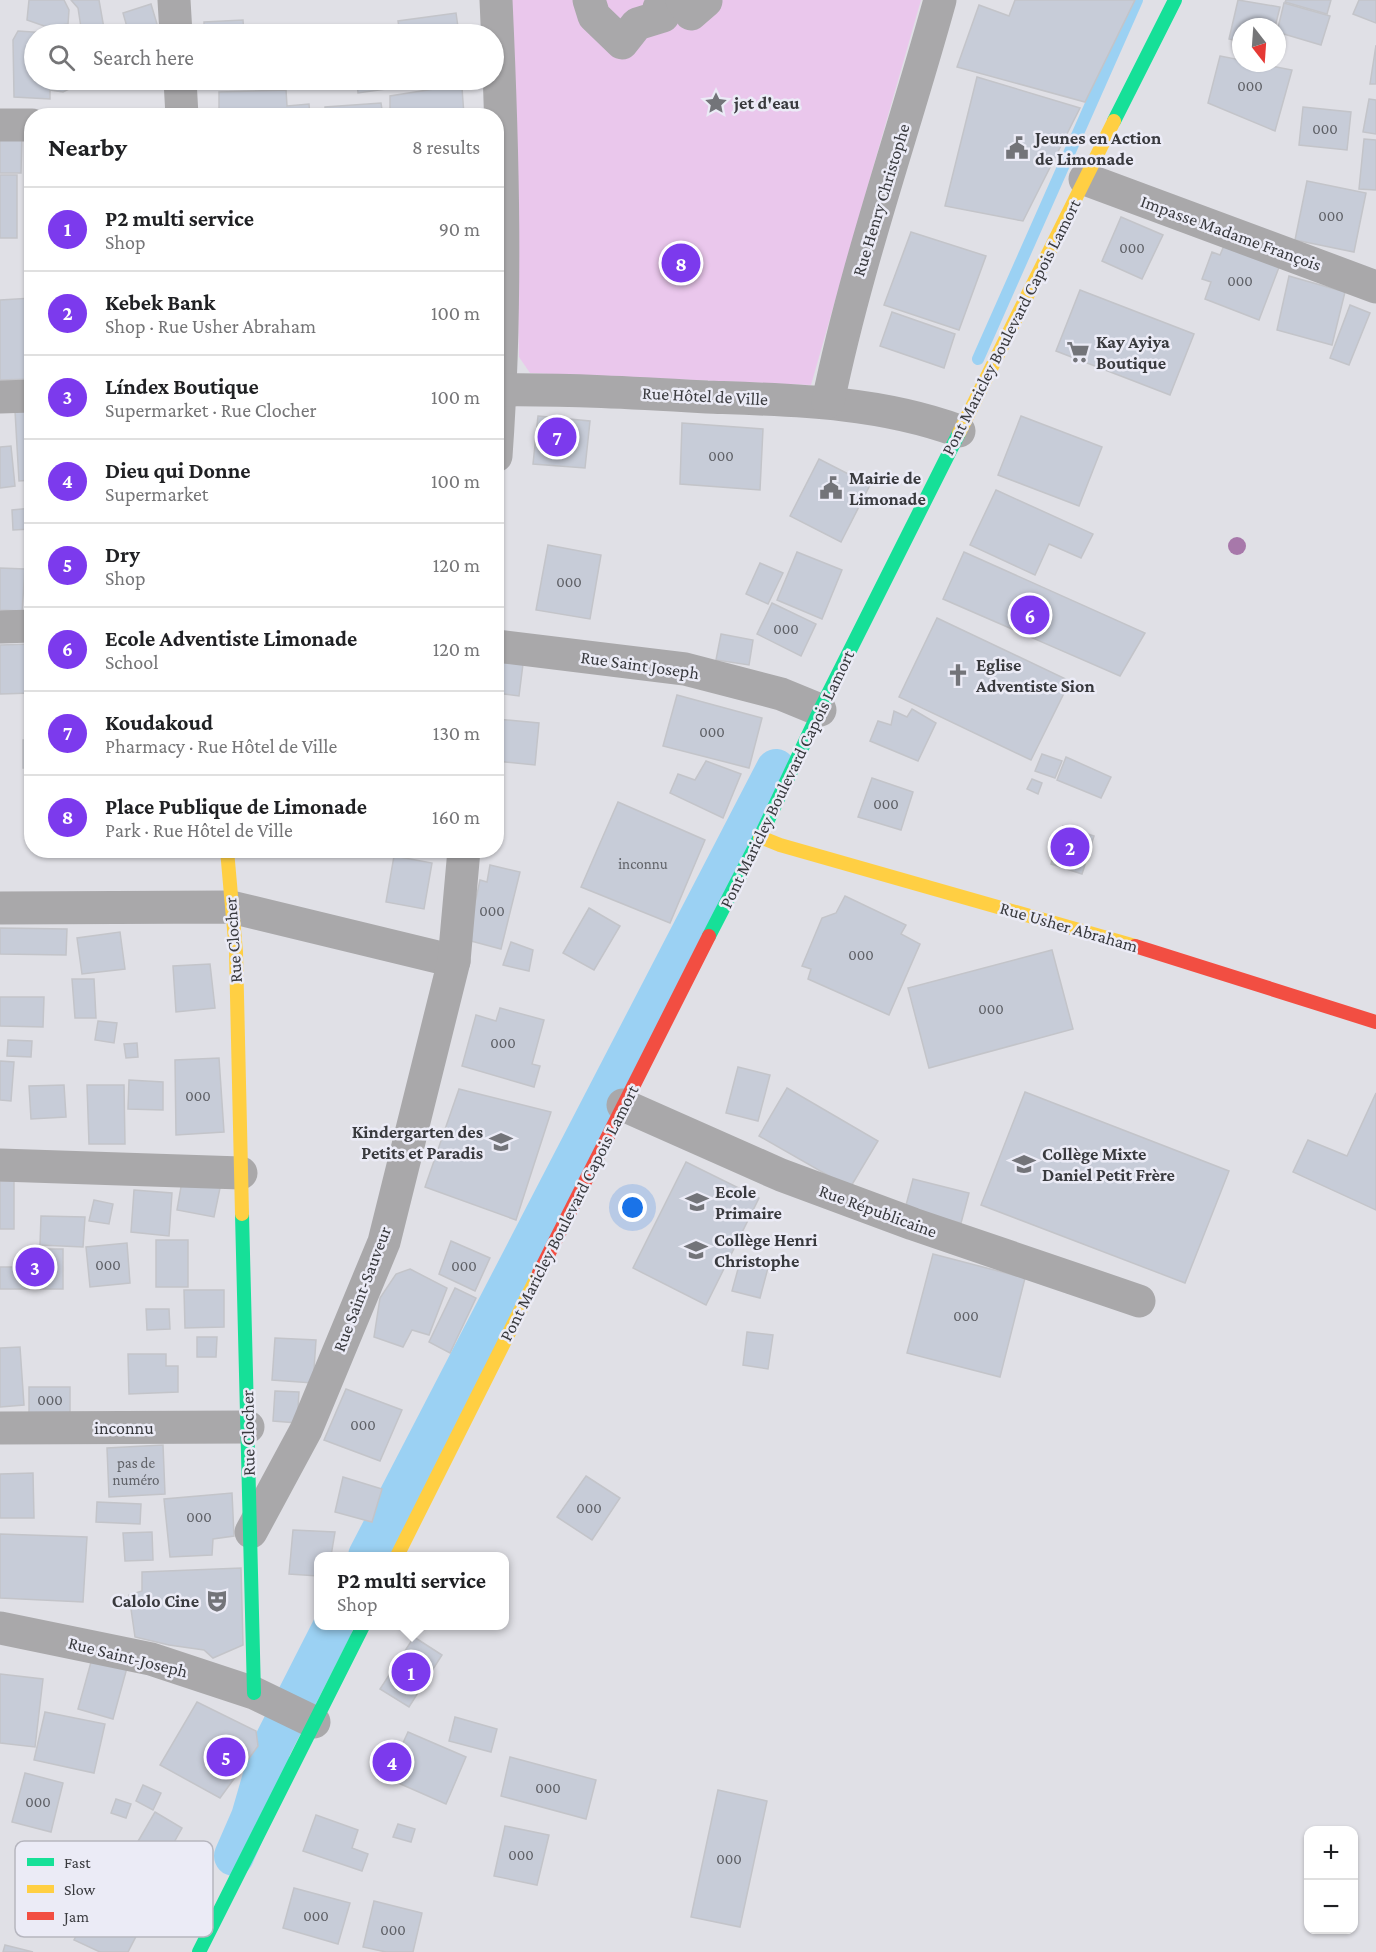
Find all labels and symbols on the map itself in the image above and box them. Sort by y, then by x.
north arrow [1232,18,1286,72]
house number: 000 [1237,78,1263,94]
place icon: jet d'eau [703,90,729,116]
place label: jet d'eau [733,93,800,114]
street label: Rue Henry Christophe [848,121,914,279]
house number: 000 [1312,121,1338,137]
place label: Jeunes en Action de Limonade [1033,128,1162,169]
public building icon: Jeunes en Action de Limonade [1004,135,1030,161]
street label: Impasse Madame François [1138,191,1324,275]
street label: Pont Maricley Boulevard Capois Lamort [938,195,1085,458]
house number: 000 [1318,208,1344,224]
pin: 8 [662,240,700,286]
house number: 000 [1119,240,1145,256]
house number: 000 [1227,273,1253,289]
place label: Kay Ayiya Boutique [1096,332,1170,373]
supermarket icon: Kay Ayiya Boutique [1065,339,1091,365]
street label: Rue Hôtel de Ville [642,383,769,409]
pin: 7 [538,414,576,460]
house number: 000 [708,448,734,464]
place label: Mairie de Limonade [849,468,926,509]
public building icon: Mairie de Limonade [818,475,844,501]
house number: 000 [556,574,582,590]
pin: 6 [1010,592,1050,638]
house number: 000 [773,621,799,637]
street label: Pont Maricley Boulevard Capois Lamort [716,646,859,911]
street label: Rue Saint Joseph [579,647,701,683]
place label: Eglise Adventiste Sion [975,655,1095,696]
church icon: Eglise Adventiste Sion [945,662,971,688]
house number: 000 [699,724,725,740]
house number: 000 [873,796,899,812]
pin: 2 [1050,824,1090,870]
house number: inconnu [618,856,668,872]
street label: Rue Clocher [220,896,246,984]
street label: Rue Usher Abraham [998,898,1141,956]
house number: 000 [479,903,505,919]
house number: 000 [848,947,874,963]
house number: 000 [978,1001,1004,1017]
house number: 000 [490,1035,516,1051]
street label: Pont Maricley Boulevard Capois Lamort [496,1081,643,1344]
house number: 000 [185,1088,211,1104]
place label: Kindergarten des Petits et Paradis [352,1122,483,1163]
school or university icon: Kindergarten des Petits et Paradis [488,1129,514,1155]
place label: Collège Mixte Daniel Petit Frère [1042,1144,1175,1185]
school or university icon: Collège Mixte Daniel Petit Frère [1011,1151,1037,1177]
street label: Rue Républicaine [816,1180,940,1242]
place label: Ecole Primaire [715,1182,782,1223]
school or university icon: Ecole Primaire [684,1189,710,1215]
your location [618,1193,647,1222]
street label: Rue Saint-Sauveur [329,1223,395,1354]
place label: Collège Henri Christophe [714,1230,818,1271]
school or university icon: Collège Henri Christophe [683,1237,709,1263]
pin: 3 [15,1244,54,1290]
house number: 000 [95,1257,121,1273]
house number: 000 [451,1258,477,1274]
house number: 000 [953,1308,979,1324]
street label: Rue Clocher [237,1389,259,1476]
house number: 000 [37,1392,63,1408]
house number: 000 [350,1417,376,1433]
street label: inconnu [94,1418,154,1438]
house number: pas de numéro [112,1455,160,1488]
house number: 000 [576,1500,602,1516]
house number: 000 [186,1509,212,1525]
theatre icon: Calolo Cine [204,1588,230,1614]
place label: Calolo Cine [112,1591,199,1611]
street label: Rue Saint-Joseph [66,1632,190,1682]
pin: 1 [392,1650,430,1694]
pin: 5 [206,1734,246,1780]
pin: 4 [372,1740,412,1784]
house number: 000 [535,1780,561,1796]
house number: 000 [25,1794,51,1810]
legend [15,1841,213,1937]
house number: 000 [508,1847,534,1863]
house number: 000 [716,1851,742,1867]
text: Fast [64,1854,91,1871]
text: Slow [64,1881,96,1898]
text: Jam [62,1908,89,1926]
house number: 000 [303,1908,329,1924]
house number: 000 [380,1922,406,1938]

